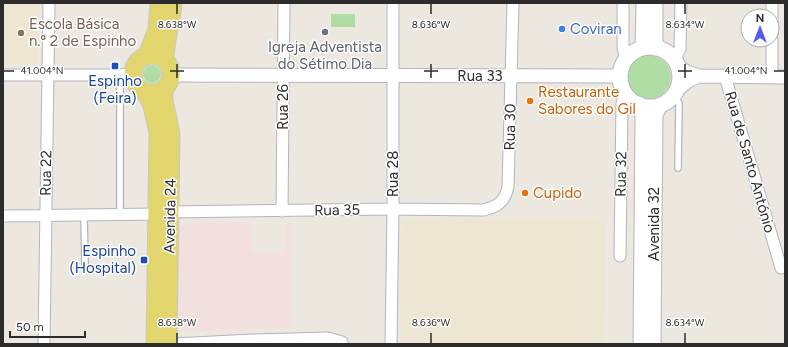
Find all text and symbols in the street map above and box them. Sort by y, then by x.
north arrow [740,8,780,48]
text: N [756,12,764,25]
place label: Escola Básica n.º 2 de Espinho [29,15,136,50]
text: 8.638°W [158,18,197,31]
text: 8.636°W [412,18,451,31]
text: 8.634°W [666,18,705,31]
place label: Coviran [570,20,622,38]
marker: Coviran [557,24,567,34]
marker: Igreja Adventista do Sétimo Dia [320,27,330,37]
marker: Escola Básica n.º 2 de Espinho [16,28,26,38]
place label: Igreja Adventista do Sétimo Dia [268,38,382,73]
marker: Espinho (Feira) [110,61,120,71]
text: 41.004°N [21,64,63,77]
text: 41.004°N [725,64,767,77]
street label: Rua 33 [457,67,503,85]
place label: Espinho (Feira) [88,72,142,107]
street label: Rua 26 [274,83,292,130]
place label: Restaurante Sabores do Gil [538,83,636,118]
street label: Rua de Santo António [721,89,779,235]
marker: Restaurante Sabores do Gil [525,96,535,106]
street label: Rua 30 [501,103,519,151]
street label: Rua 22 [37,150,55,196]
street label: Rua 28 [384,151,402,197]
street label: Rua 32 [612,151,630,197]
street label: Avenida 24 [160,178,180,254]
place label: Cupido [533,184,582,202]
street label: Avenida 32 [645,187,663,261]
marker: Cupido [520,188,530,198]
street label: Rua 35 [314,201,360,219]
place label: Espinho (Hospital) [70,242,136,277]
marker: Espinho (Hospital) [139,255,149,265]
scale bar [10,313,85,339]
text: 8.638°W [158,316,197,329]
text: 8.636°W [412,316,451,329]
text: 8.634°W [666,316,705,329]
text: 50 m [16,320,44,334]

